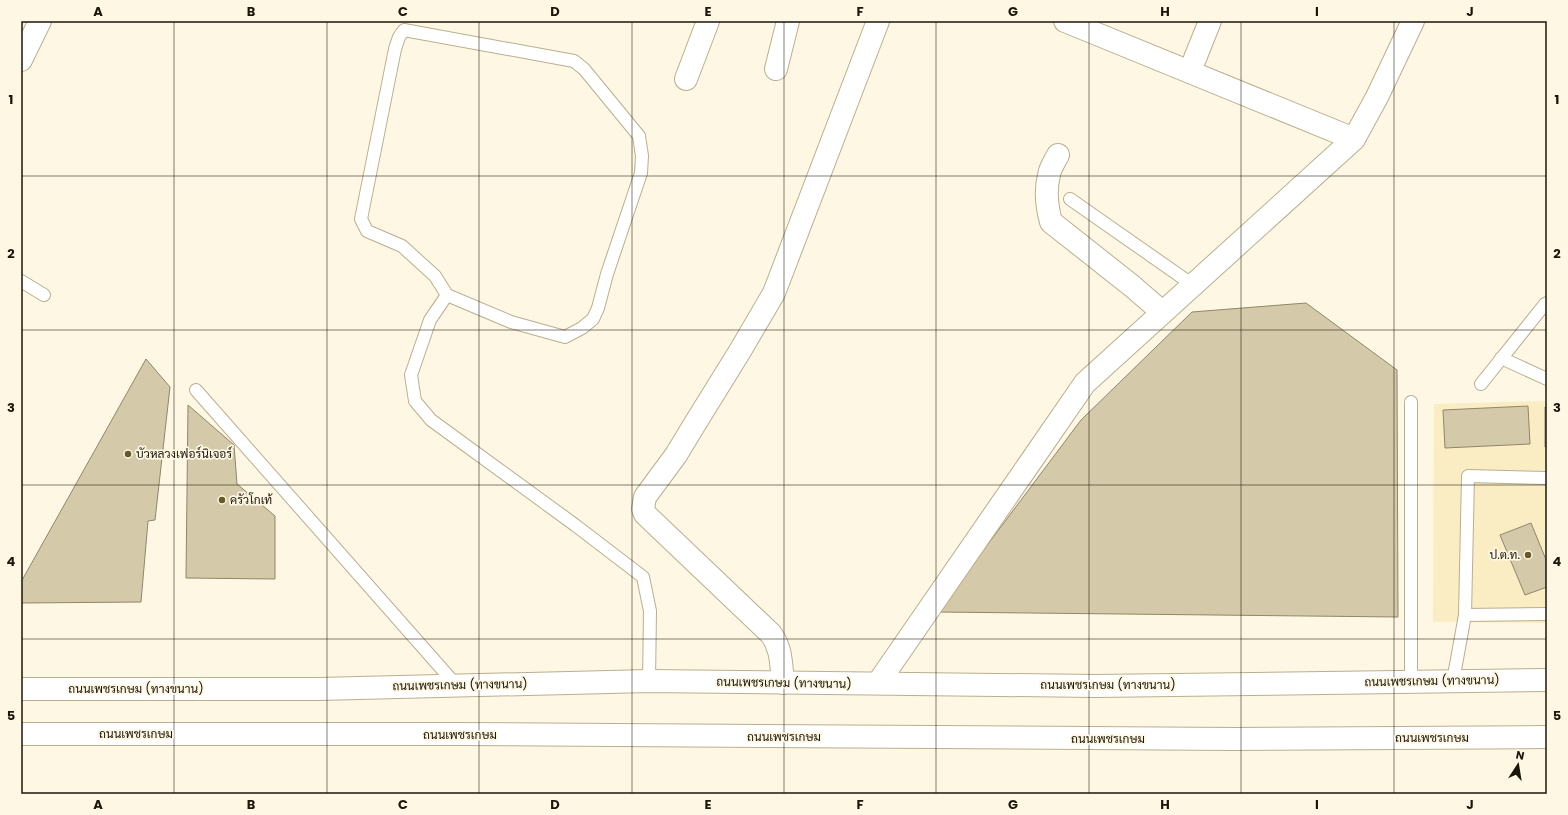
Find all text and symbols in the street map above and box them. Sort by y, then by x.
text: A [93,2,103,21]
text: B [247,2,256,21]
text: C [398,2,408,21]
text: D [550,2,560,21]
text: E [704,2,712,21]
text: F [856,2,864,21]
text: G [1008,2,1018,21]
text: H [1160,2,1170,21]
text: I [1315,2,1319,21]
text: J [1466,2,1474,21]
text: 1 [9,90,13,109]
text: 1 [1555,90,1559,109]
text: 2 [7,244,15,263]
text: 2 [1553,244,1561,263]
text: 3 [7,398,15,417]
text: 3 [1553,398,1561,417]
place label: บัวหลวงเฟอร์นิเจอร์ [136,445,232,462]
marker: บัวหลวงเฟอร์นิเจอร์ [123,449,133,459]
place label: ครัวโกเท้ [230,491,273,508]
marker: ครัวโกเท้ [217,495,227,505]
place label: ป.ต.ท. [1489,546,1520,563]
marker: ป.ต.ท. [1523,550,1533,560]
text: 4 [7,552,16,571]
text: 4 [1553,552,1562,571]
street label: ถนนเพชรเกษม (ทางขนาน) [1364,671,1500,690]
street label: ถนนเพชรเกษม (ทางขนาน) [716,673,852,692]
street label: ถนนเพชรเกษม (ทางขนาน) [392,675,528,694]
street label: ถนนเพชรเกษม (ทางขนาน) [1040,676,1176,693]
street label: ถนนเพชรเกษม (ทางขนาน) [68,680,204,697]
text: 5 [7,706,15,725]
text: 5 [1553,706,1561,725]
street label: ถนนเพชรเกษม [99,725,173,742]
street label: ถนนเพชรเกษม [423,726,497,743]
street label: ถนนเพชรเกษม [747,728,821,745]
street label: ถนนเพชรเกษม [1395,729,1469,746]
street label: ถนนเพชรเกษม [1071,730,1145,747]
north arrow [1498,745,1538,785]
text: N [1514,747,1526,764]
text: A [93,795,103,814]
text: B [247,795,256,814]
text: C [398,795,408,814]
text: D [550,795,560,814]
text: E [704,795,712,814]
text: F [856,795,864,814]
text: G [1008,795,1018,814]
text: H [1160,795,1170,814]
text: I [1315,795,1319,814]
text: J [1466,795,1474,814]

